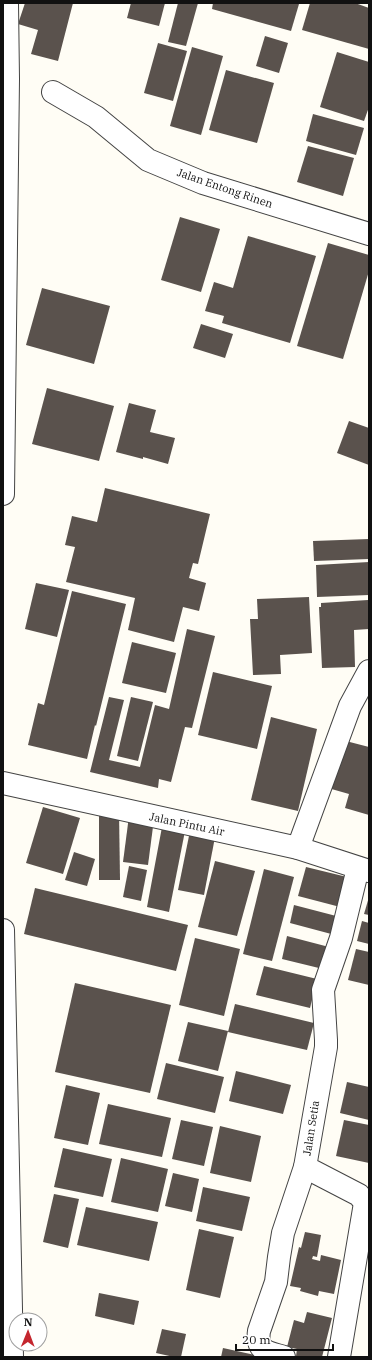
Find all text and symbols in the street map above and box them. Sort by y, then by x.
street label: Jalan Entong Rinen [175,165,275,211]
street label: Jalan Pintu Air [148,809,226,839]
street label: Jalan Setia [300,1099,322,1157]
north arrow [8,1312,48,1352]
text: N [24,1315,33,1329]
scale bar [236,1326,333,1352]
text: 20 m [242,1332,271,1347]

